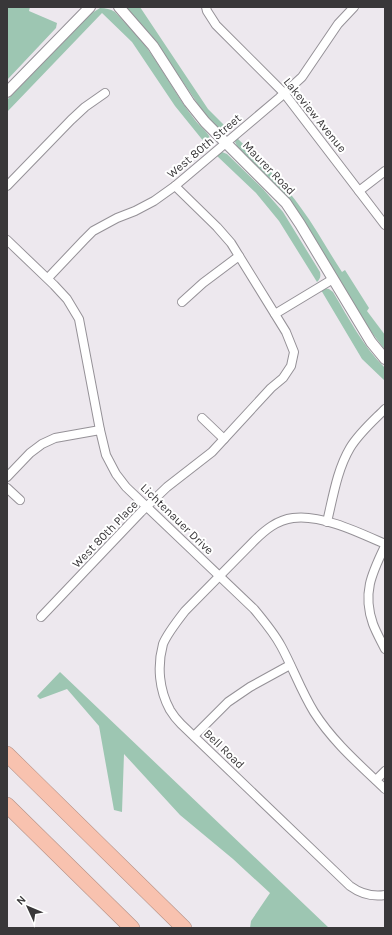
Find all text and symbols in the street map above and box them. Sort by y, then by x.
street label: Lakeview Avenue [281,75,349,155]
street label: West 80th Street [164,111,244,181]
street label: Maurer Road [240,138,298,198]
street label: Lichtenauer Drive [138,481,216,557]
street label: West 80th Place [69,497,141,571]
street label: Bell Road [201,726,247,772]
north arrow [8,887,48,927]
text: N [14,893,29,908]

